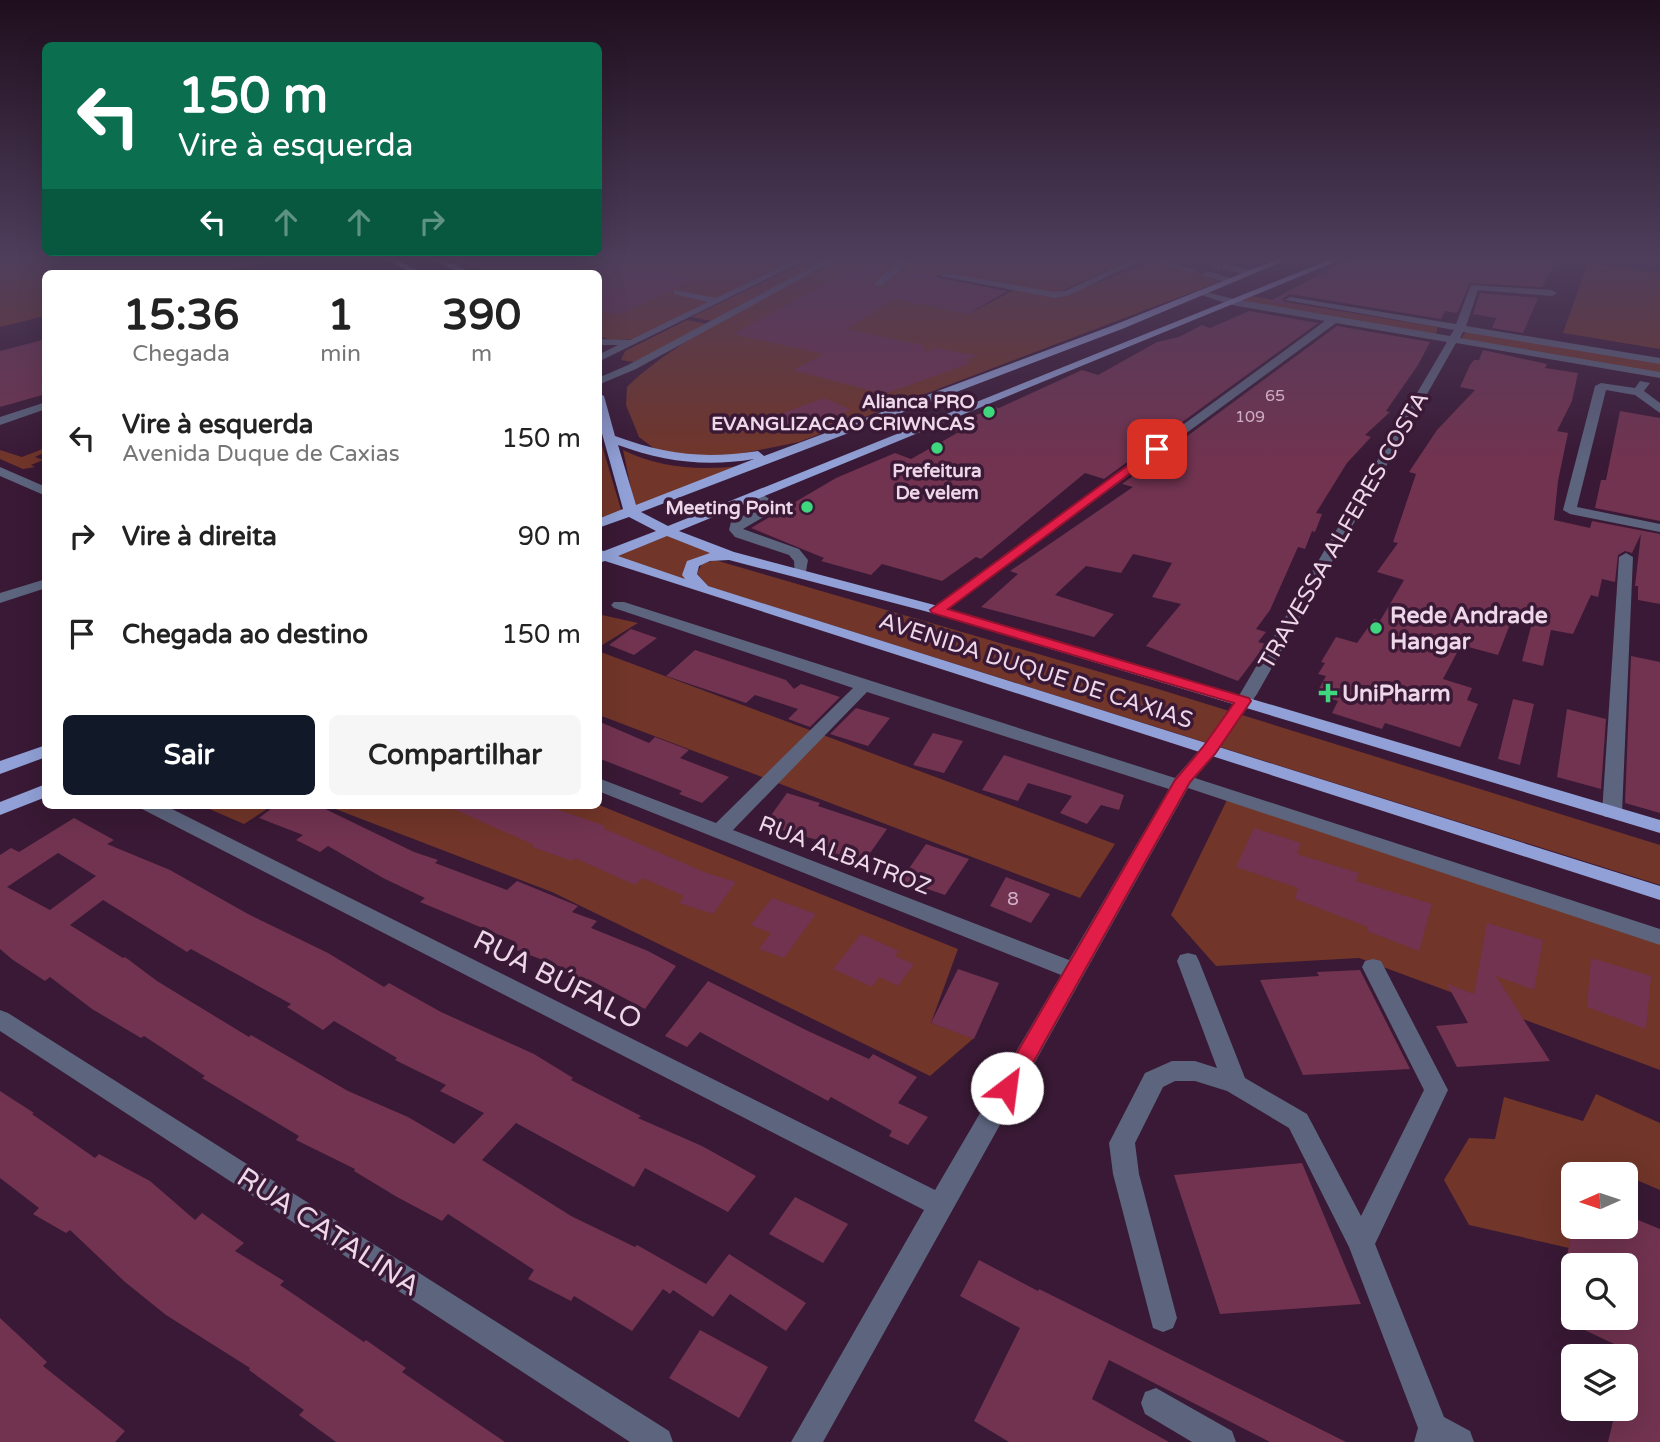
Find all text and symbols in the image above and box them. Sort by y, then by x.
text: 150 m [178,67,328,126]
icon: left [63,70,154,161]
text: Vire à esquerda [178,127,414,165]
icon: left [194,203,232,241]
icon: ahead [267,203,305,241]
icon: ahead [340,203,378,241]
icon: right [413,203,451,241]
text: 15:36 [123,290,239,341]
text: 1 [327,290,354,341]
text: 390 [442,290,521,341]
text: Chegada [132,340,230,368]
text: min [320,340,361,368]
text: m [471,340,492,368]
house number: 65 [1265,386,1285,406]
street label: TRAVESSA ALFERES COSTA [1253,387,1435,674]
place label: Alianca PRO EVANGLIZACAO CRIWNCAS [711,391,975,435]
marker: Alianca PRO EVANGLIZACAO CRIWNCAS [981,404,997,420]
house number: 109 [1235,407,1265,427]
text: Vire à esquerda [122,409,313,440]
icon: left [63,419,101,457]
pin [1127,419,1187,479]
text: 150 m [501,423,581,454]
icon: arrive [1138,430,1176,468]
text: Avenida Duque de Caxias [122,440,400,468]
marker: Prefeitura De velem [929,440,945,456]
place label: Prefeitura De velem [892,460,982,504]
place label: Meeting Point [666,497,794,520]
marker: Meeting Point [799,499,815,515]
icon: right [63,517,101,555]
text: Vire à direita [122,521,277,552]
text: 90 m [518,521,581,552]
place label: Rede Andrade Hangar [1390,602,1548,656]
street label: AVENIDA DUQUE DE CAXIAS [875,607,1196,735]
icon: arrive [63,615,101,653]
text: Chegada ao destino [122,619,368,650]
text: 150 m [501,619,581,650]
marker: Rede Andrade Hangar [1368,620,1384,636]
place label: UniPharm [1342,680,1451,708]
marker: UniPharm [1320,685,1336,701]
button: Sair [63,715,315,795]
button: Compartilhar [329,715,581,795]
street label: RUA ALBATROZ [755,810,935,902]
house number: 8 [1007,888,1019,910]
street label: RUA BÚFALO [468,923,648,1037]
position arrow [970,1051,1044,1125]
street label: RUA CATALINA [231,1160,426,1304]
north arrow [1561,1162,1638,1239]
map controls [1561,1162,1638,1421]
button: search [1561,1253,1638,1330]
button: layers [1561,1344,1638,1421]

